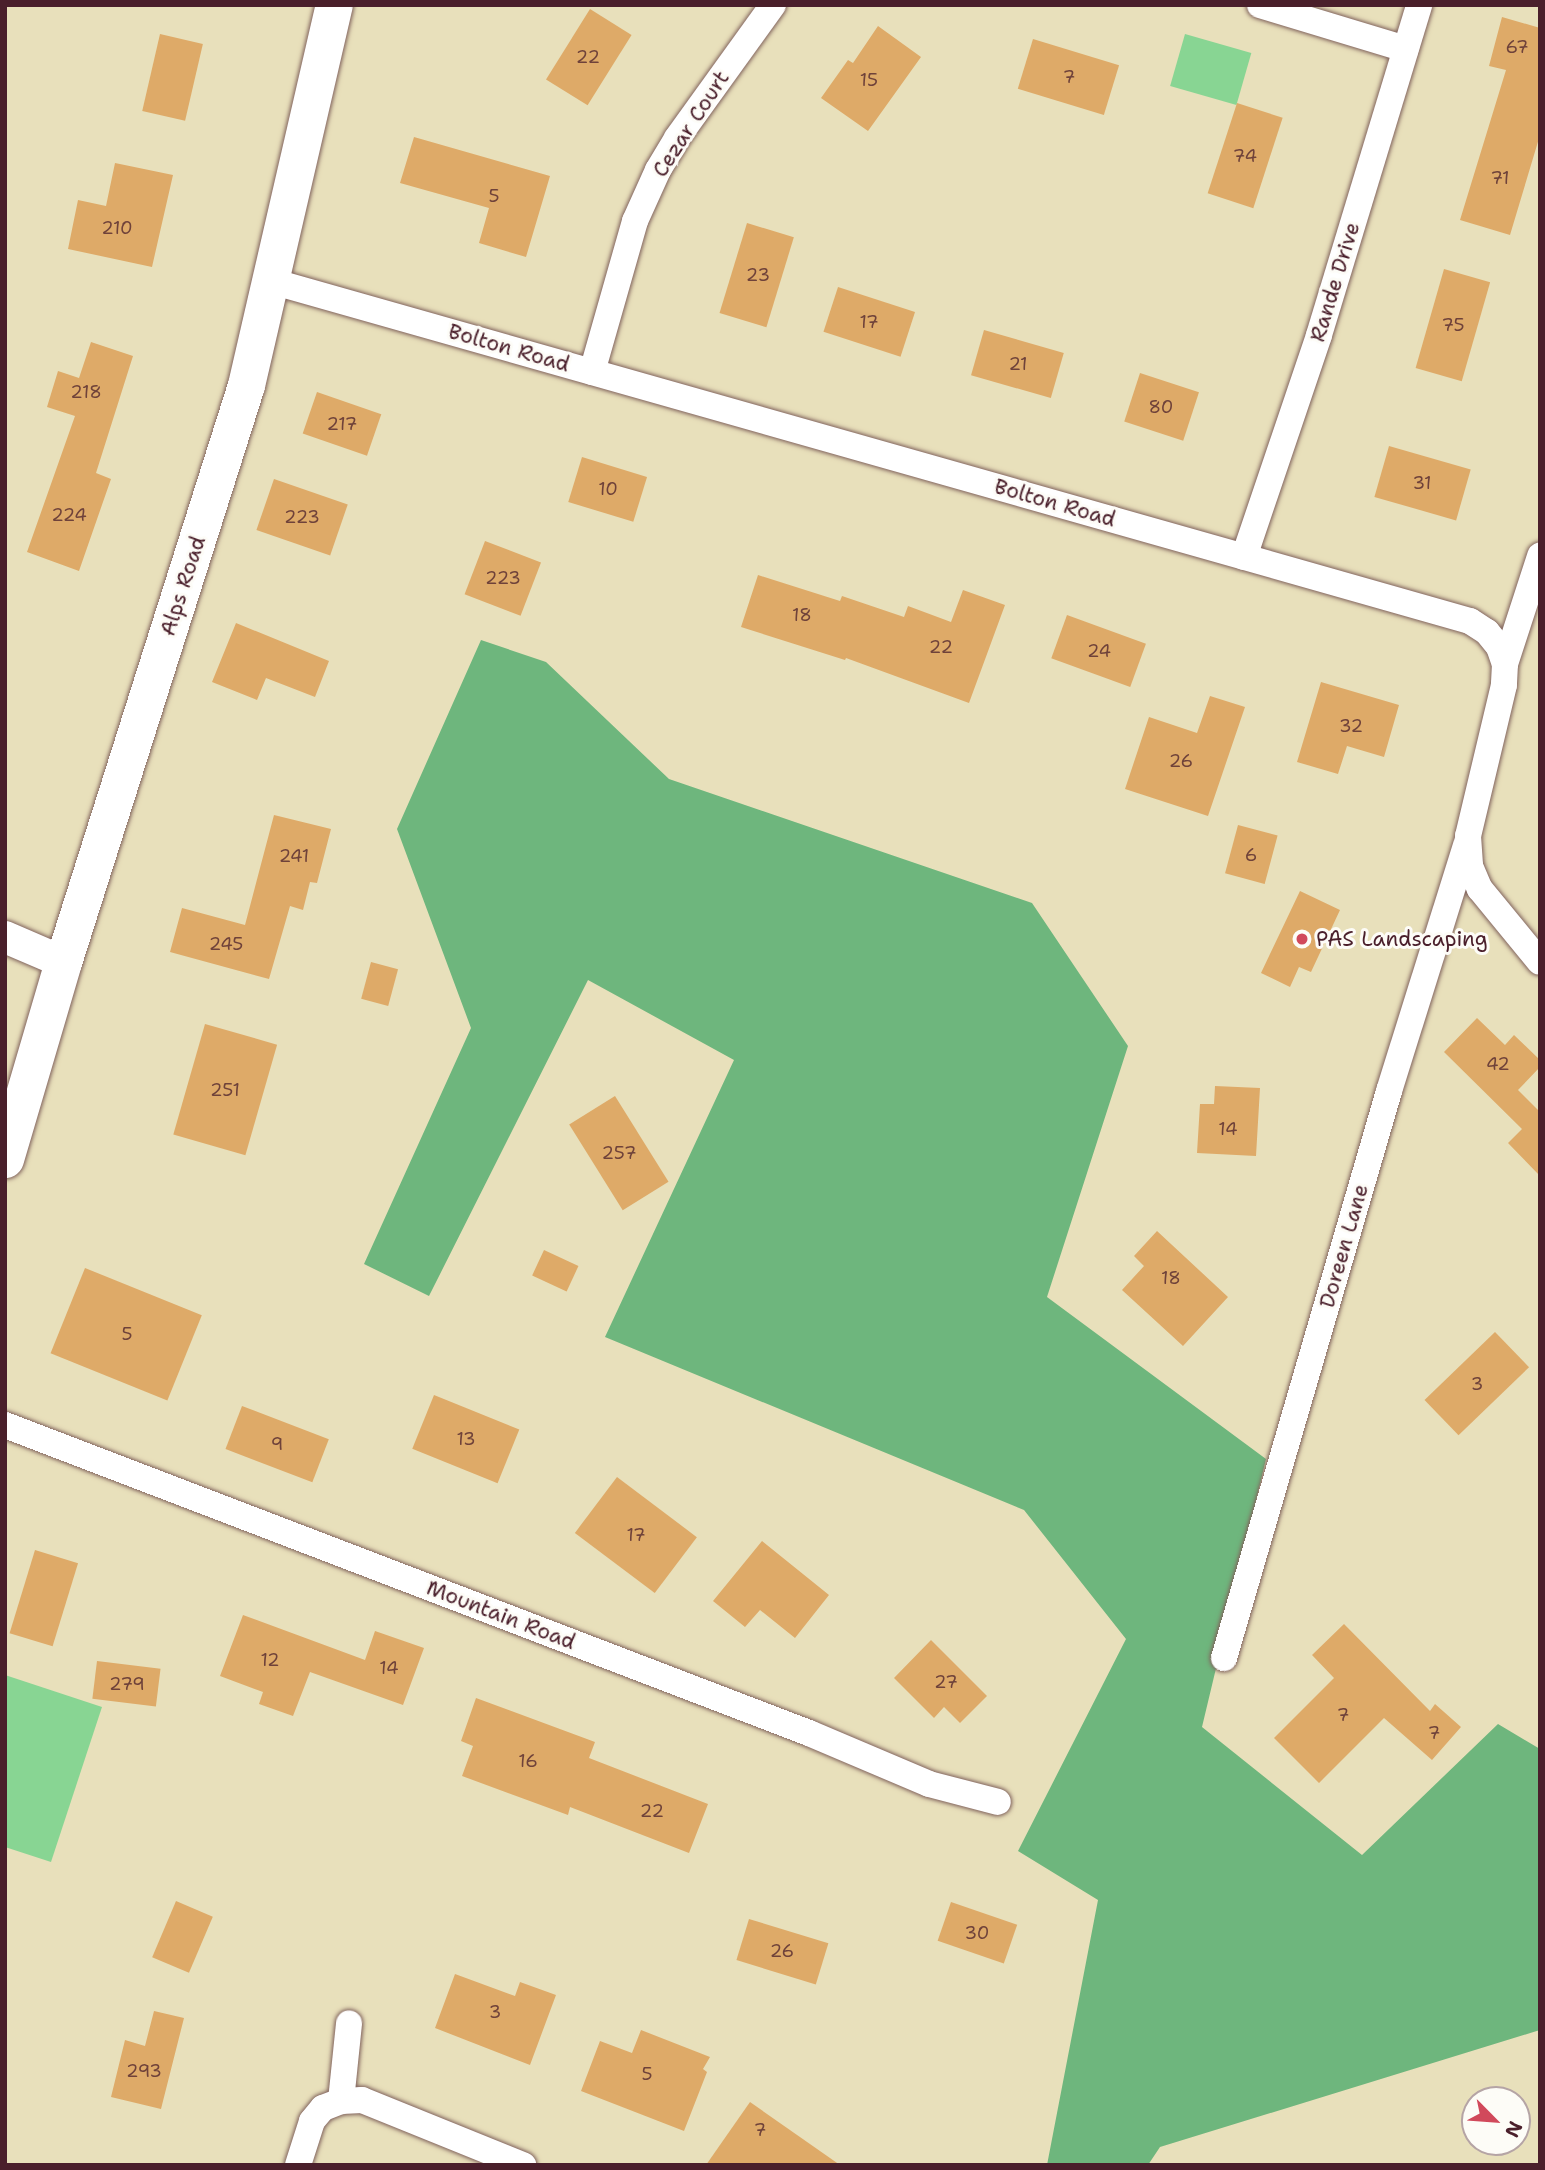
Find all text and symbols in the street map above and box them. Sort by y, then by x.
house number: 67 [1505,36,1529,58]
house number: 22 [576,46,600,68]
street label: Cezar Court [647,66,735,182]
house number: 7 [1063,66,1075,88]
house number: 15 [860,69,878,91]
house number: 74 [1233,145,1257,167]
house number: 71 [1490,167,1510,189]
house number: 5 [488,185,500,207]
house number: 210 [101,217,133,239]
street label: Rande Drive [1305,219,1365,345]
house number: 23 [746,264,770,286]
house number: 17 [859,311,879,333]
house number: 75 [1442,314,1464,336]
street label: Bolton Road [445,319,573,377]
house number: 21 [1008,353,1028,375]
house number: 218 [70,381,102,403]
house number: 80 [1149,396,1173,418]
house number: 217 [327,413,357,435]
house number: 31 [1412,472,1432,494]
street label: Bolton Road [991,474,1119,532]
house number: 10 [598,478,618,500]
house number: 224 [51,504,87,526]
house number: 223 [284,506,320,528]
street label: Alps Road [155,533,211,639]
house number: 223 [485,567,521,589]
house number: 18 [792,604,812,626]
house number: 22 [929,636,953,658]
house number: 24 [1087,640,1111,662]
house number: 32 [1339,715,1363,737]
house number: 26 [1169,750,1193,772]
house number: 6 [1245,844,1257,866]
house number: 241 [279,845,309,867]
place label: PAS Landscaping [1316,926,1488,952]
marker: PAS Landscaping [1294,931,1310,947]
house number: 245 [209,933,243,955]
house number: 42 [1486,1053,1510,1075]
house number: 251 [210,1079,240,1101]
house number: 14 [1218,1118,1238,1140]
house number: 257 [602,1142,636,1164]
street label: Doreen Lane [1314,1181,1374,1311]
house number: 18 [1161,1267,1181,1289]
house number: 5 [121,1323,133,1345]
house number: 3 [1471,1373,1483,1395]
house number: 13 [456,1428,476,1450]
house number: 9 [271,1433,283,1455]
house number: 17 [626,1524,646,1546]
street label: Mountain Road [423,1575,579,1655]
house number: 12 [260,1649,280,1671]
house number: 14 [379,1657,399,1679]
house number: 27 [934,1671,958,1693]
house number: 279 [109,1673,145,1695]
house number: 7 [1337,1704,1349,1726]
house number: 7 [1428,1722,1440,1744]
house number: 16 [518,1750,538,1772]
house number: 22 [640,1800,664,1822]
house number: 30 [965,1922,989,1944]
house number: 26 [770,1940,794,1962]
house number: 3 [489,2001,501,2023]
house number: 293 [126,2060,162,2082]
house number: 5 [641,2063,653,2085]
north arrow [1461,2086,1531,2156]
text: N [1499,2117,1528,2141]
house number: 7 [754,2119,766,2141]

